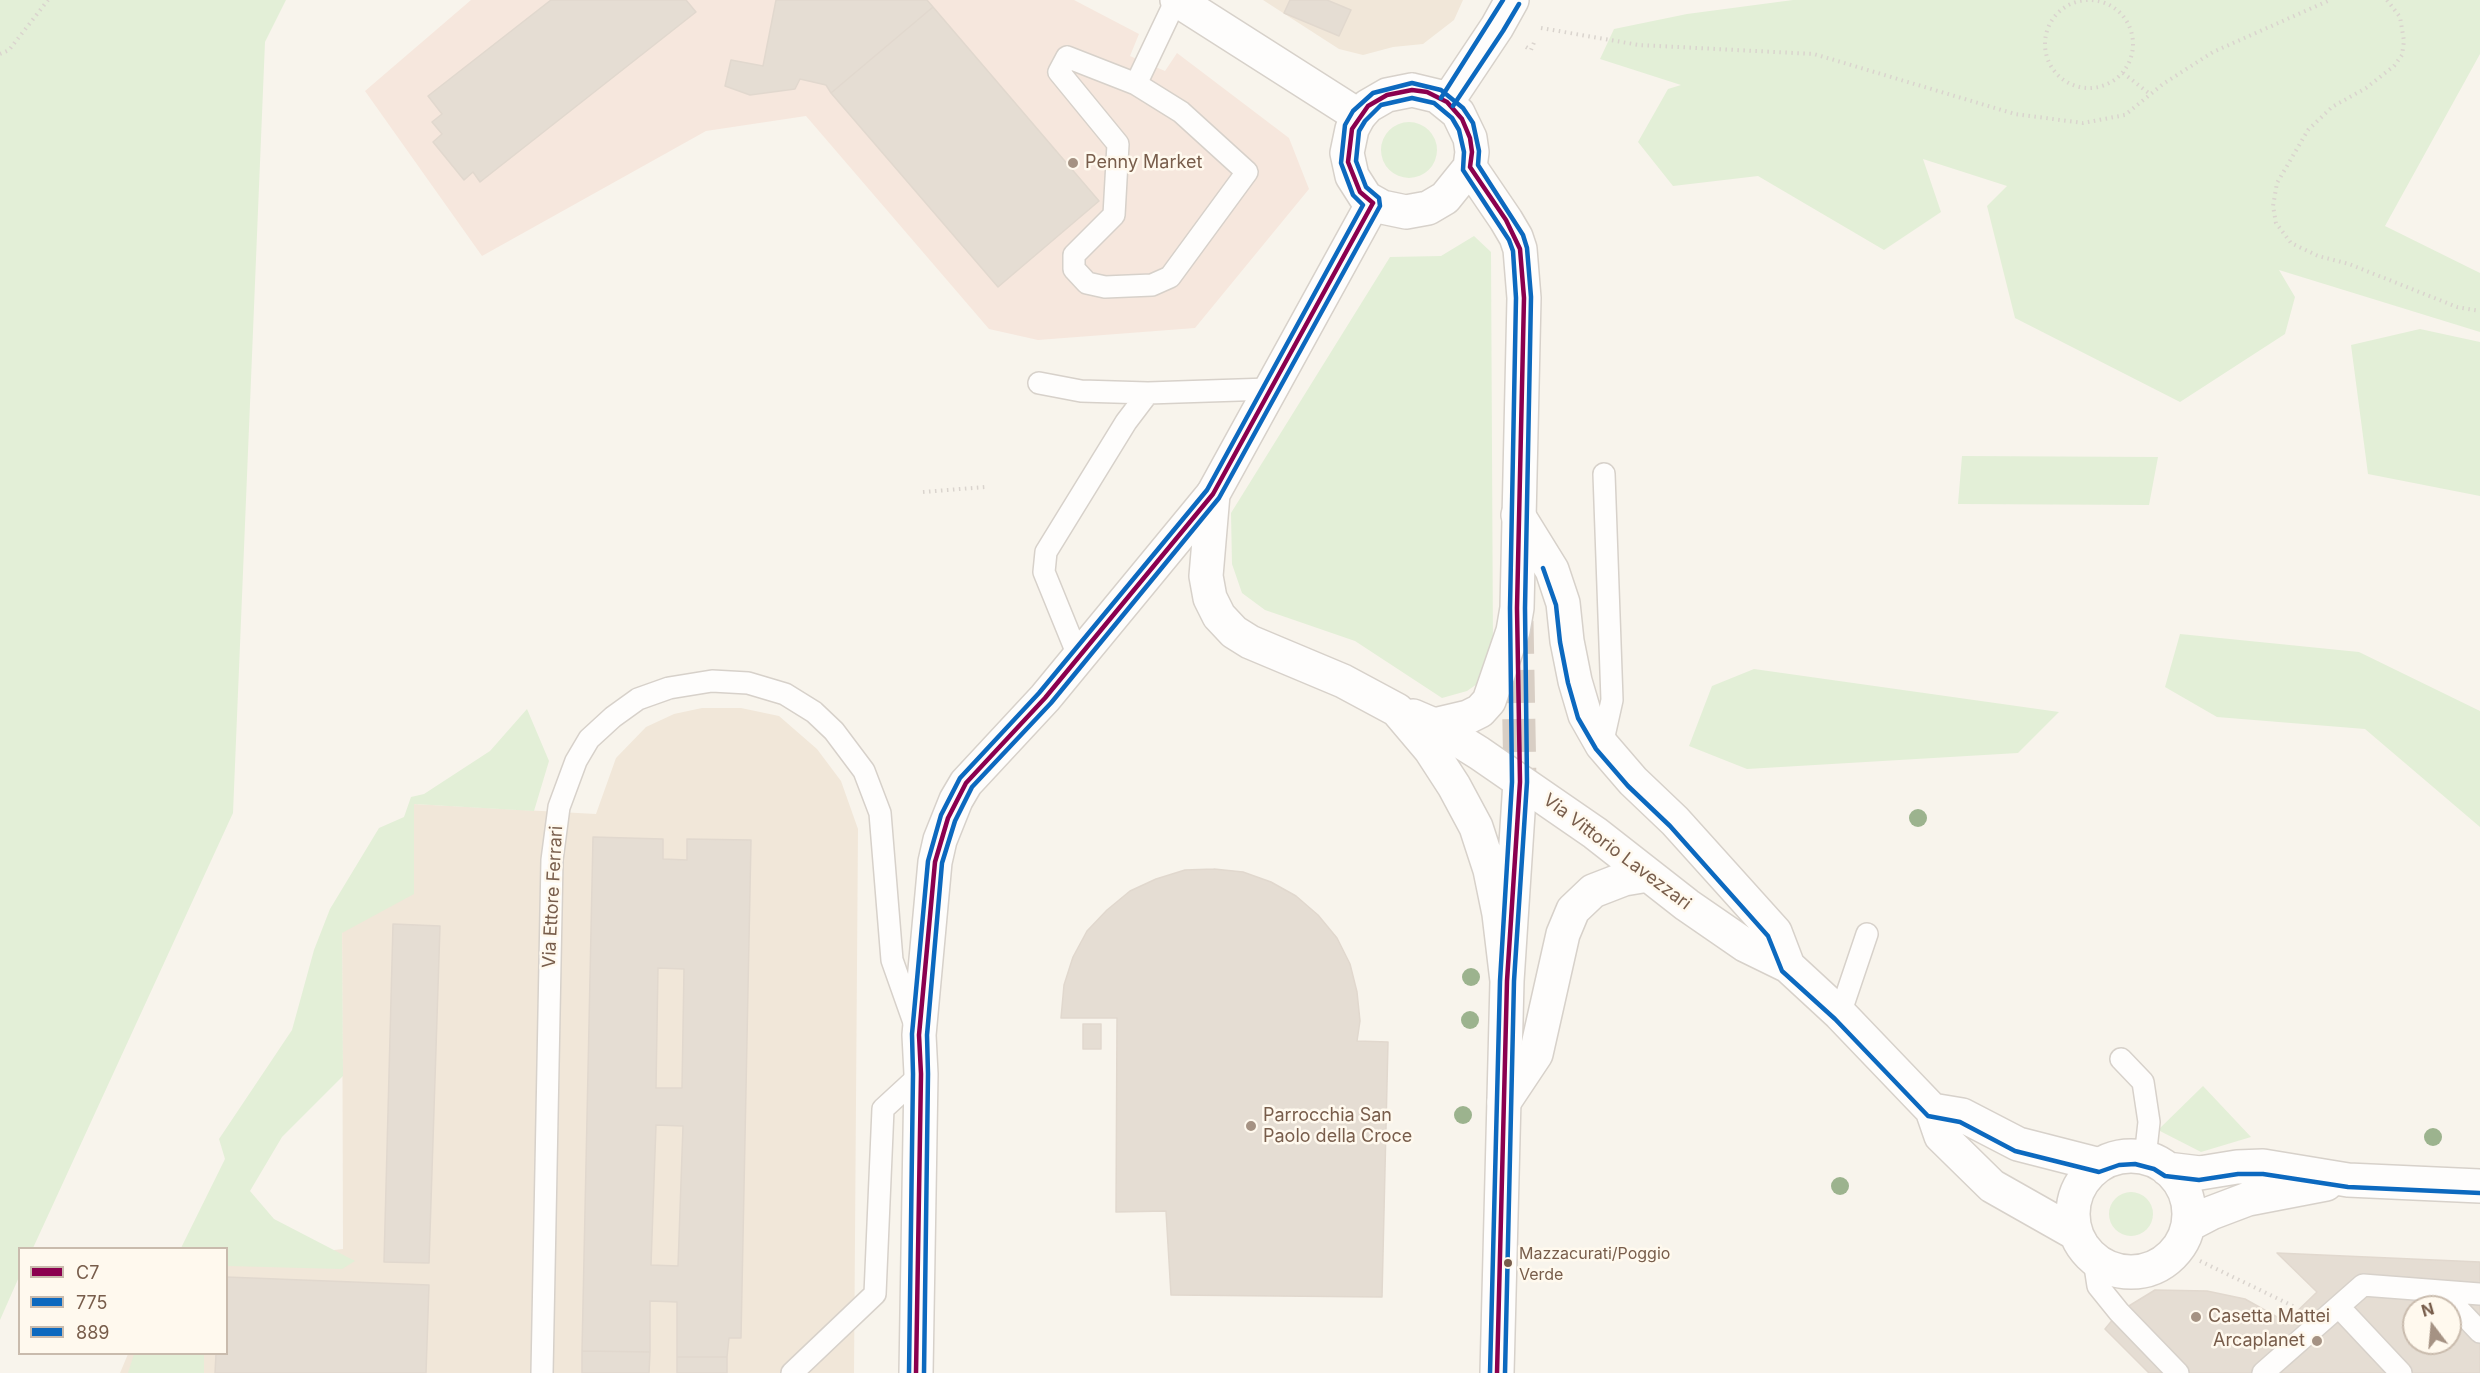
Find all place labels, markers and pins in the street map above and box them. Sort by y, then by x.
place label: Penny Market [1085,152,1202,174]
marker: Penny Market [1066,156,1080,170]
place label: Parrocchia San Paolo della Croce [1263,1105,1412,1148]
marker: Parrocchia San Paolo della Croce [1244,1119,1258,1133]
place label: Mazzacurati/Poggio Verde [1519,1244,1670,1282]
marker: Mazzacurati/Poggio Verde [1502,1257,1514,1269]
place label: Casetta Mattei [2208,1306,2330,1328]
marker: Casetta Mattei [2189,1310,2203,1324]
place label: Arcaplanet [2213,1330,2305,1352]
marker: Arcaplanet [2310,1334,2324,1348]

